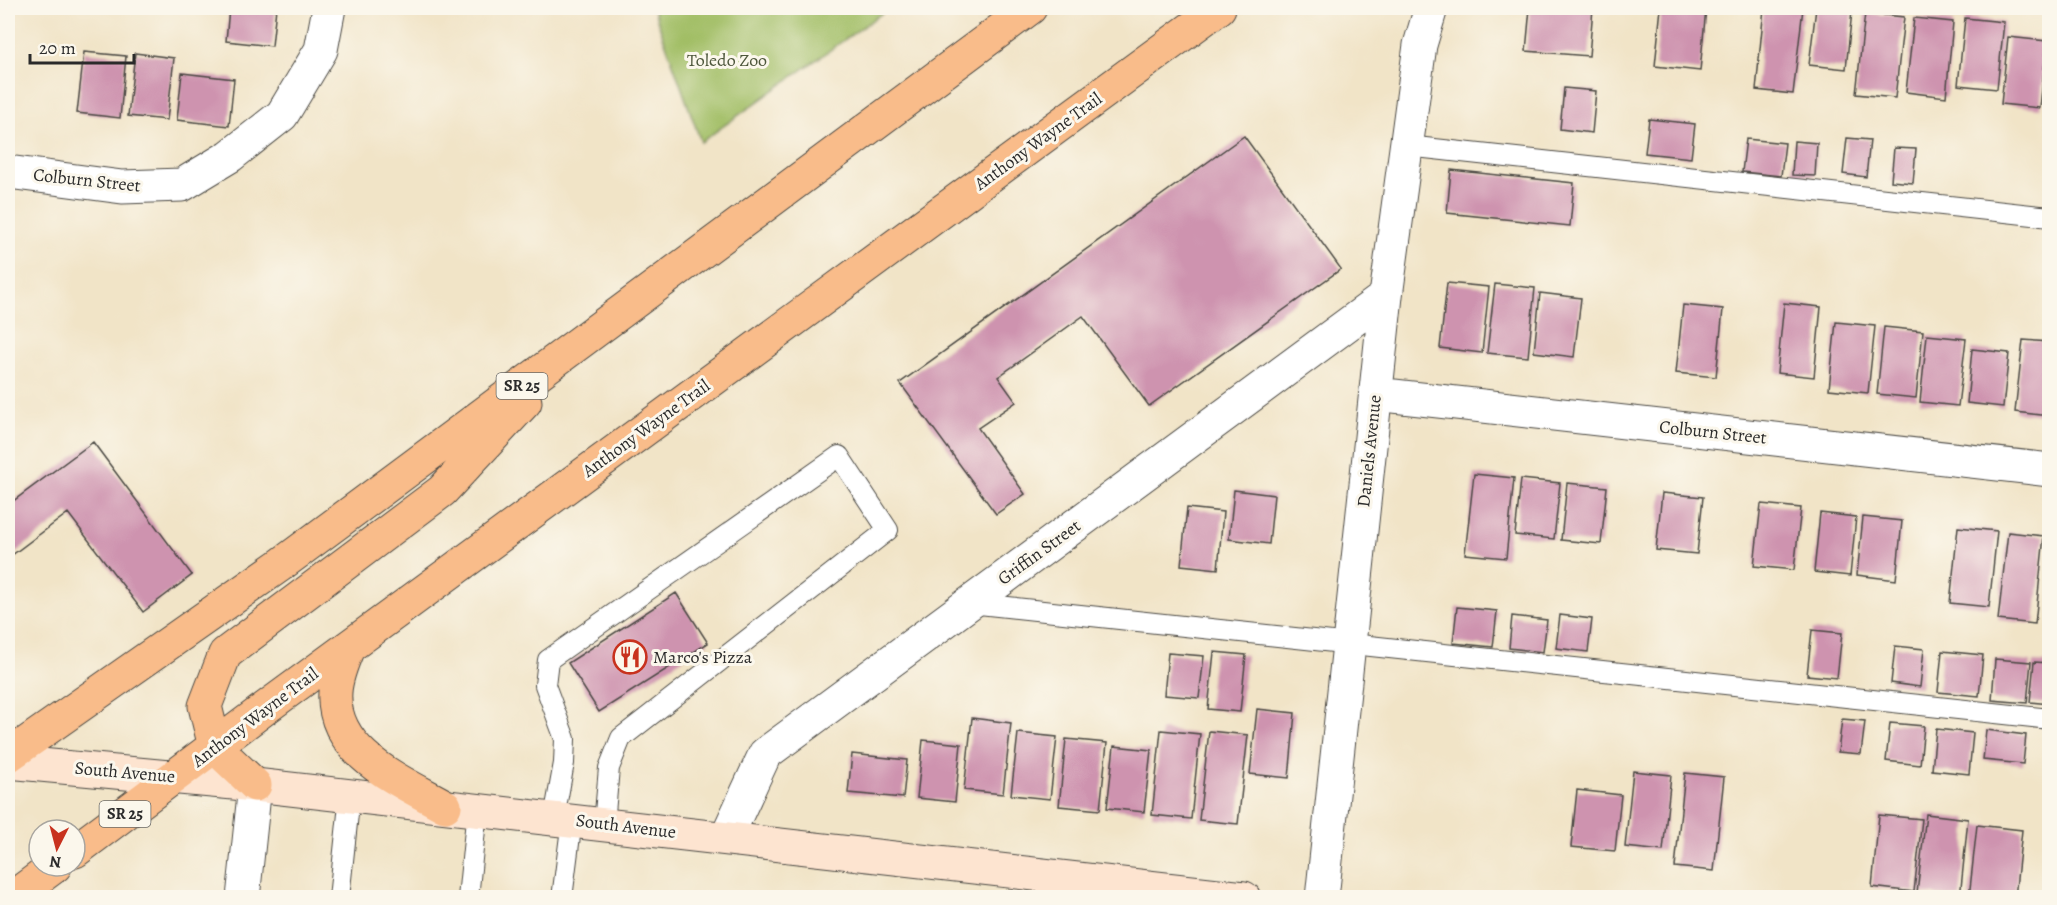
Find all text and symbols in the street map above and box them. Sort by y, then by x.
scale bar [30,27,134,65]
text: 20 m [39,36,76,60]
park label: Toledo Zoo [687,48,767,72]
street label: Anthony Wayne Trail [968,86,1107,196]
street label: Colburn Street [32,162,142,198]
road number: SR 25 [496,373,548,399]
street label: Anthony Wayne Trail [576,373,715,483]
street label: Daniels Avenue [1351,394,1387,508]
street label: Colburn Street [1658,414,1768,450]
street label: Griffin Street [993,514,1085,590]
restaurant icon: Marco's Pizza [612,639,648,675]
place label: Marco's Pizza [653,645,753,669]
street label: Anthony Wayne Trail [186,661,324,773]
street label: South Avenue [74,756,176,788]
road number: SR 25 [100,801,150,827]
street label: South Avenue [575,808,677,844]
north arrow [27,818,87,878]
text: N [48,850,62,873]

